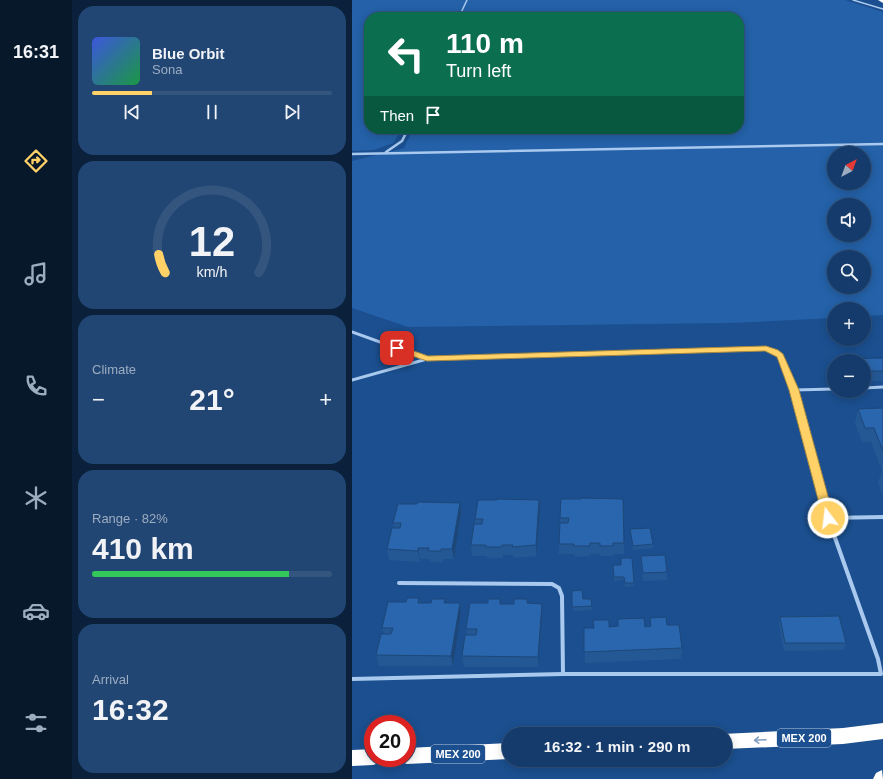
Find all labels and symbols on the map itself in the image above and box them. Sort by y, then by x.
north arrow [827,146,871,190]
pin [380,331,414,365]
position arrow [807,497,849,539]
speed limit sign: 20 [364,715,416,767]
road number: MEX 200 [777,729,831,747]
one-way arrow [754,736,767,743]
road number: MEX 200 [431,745,485,763]

